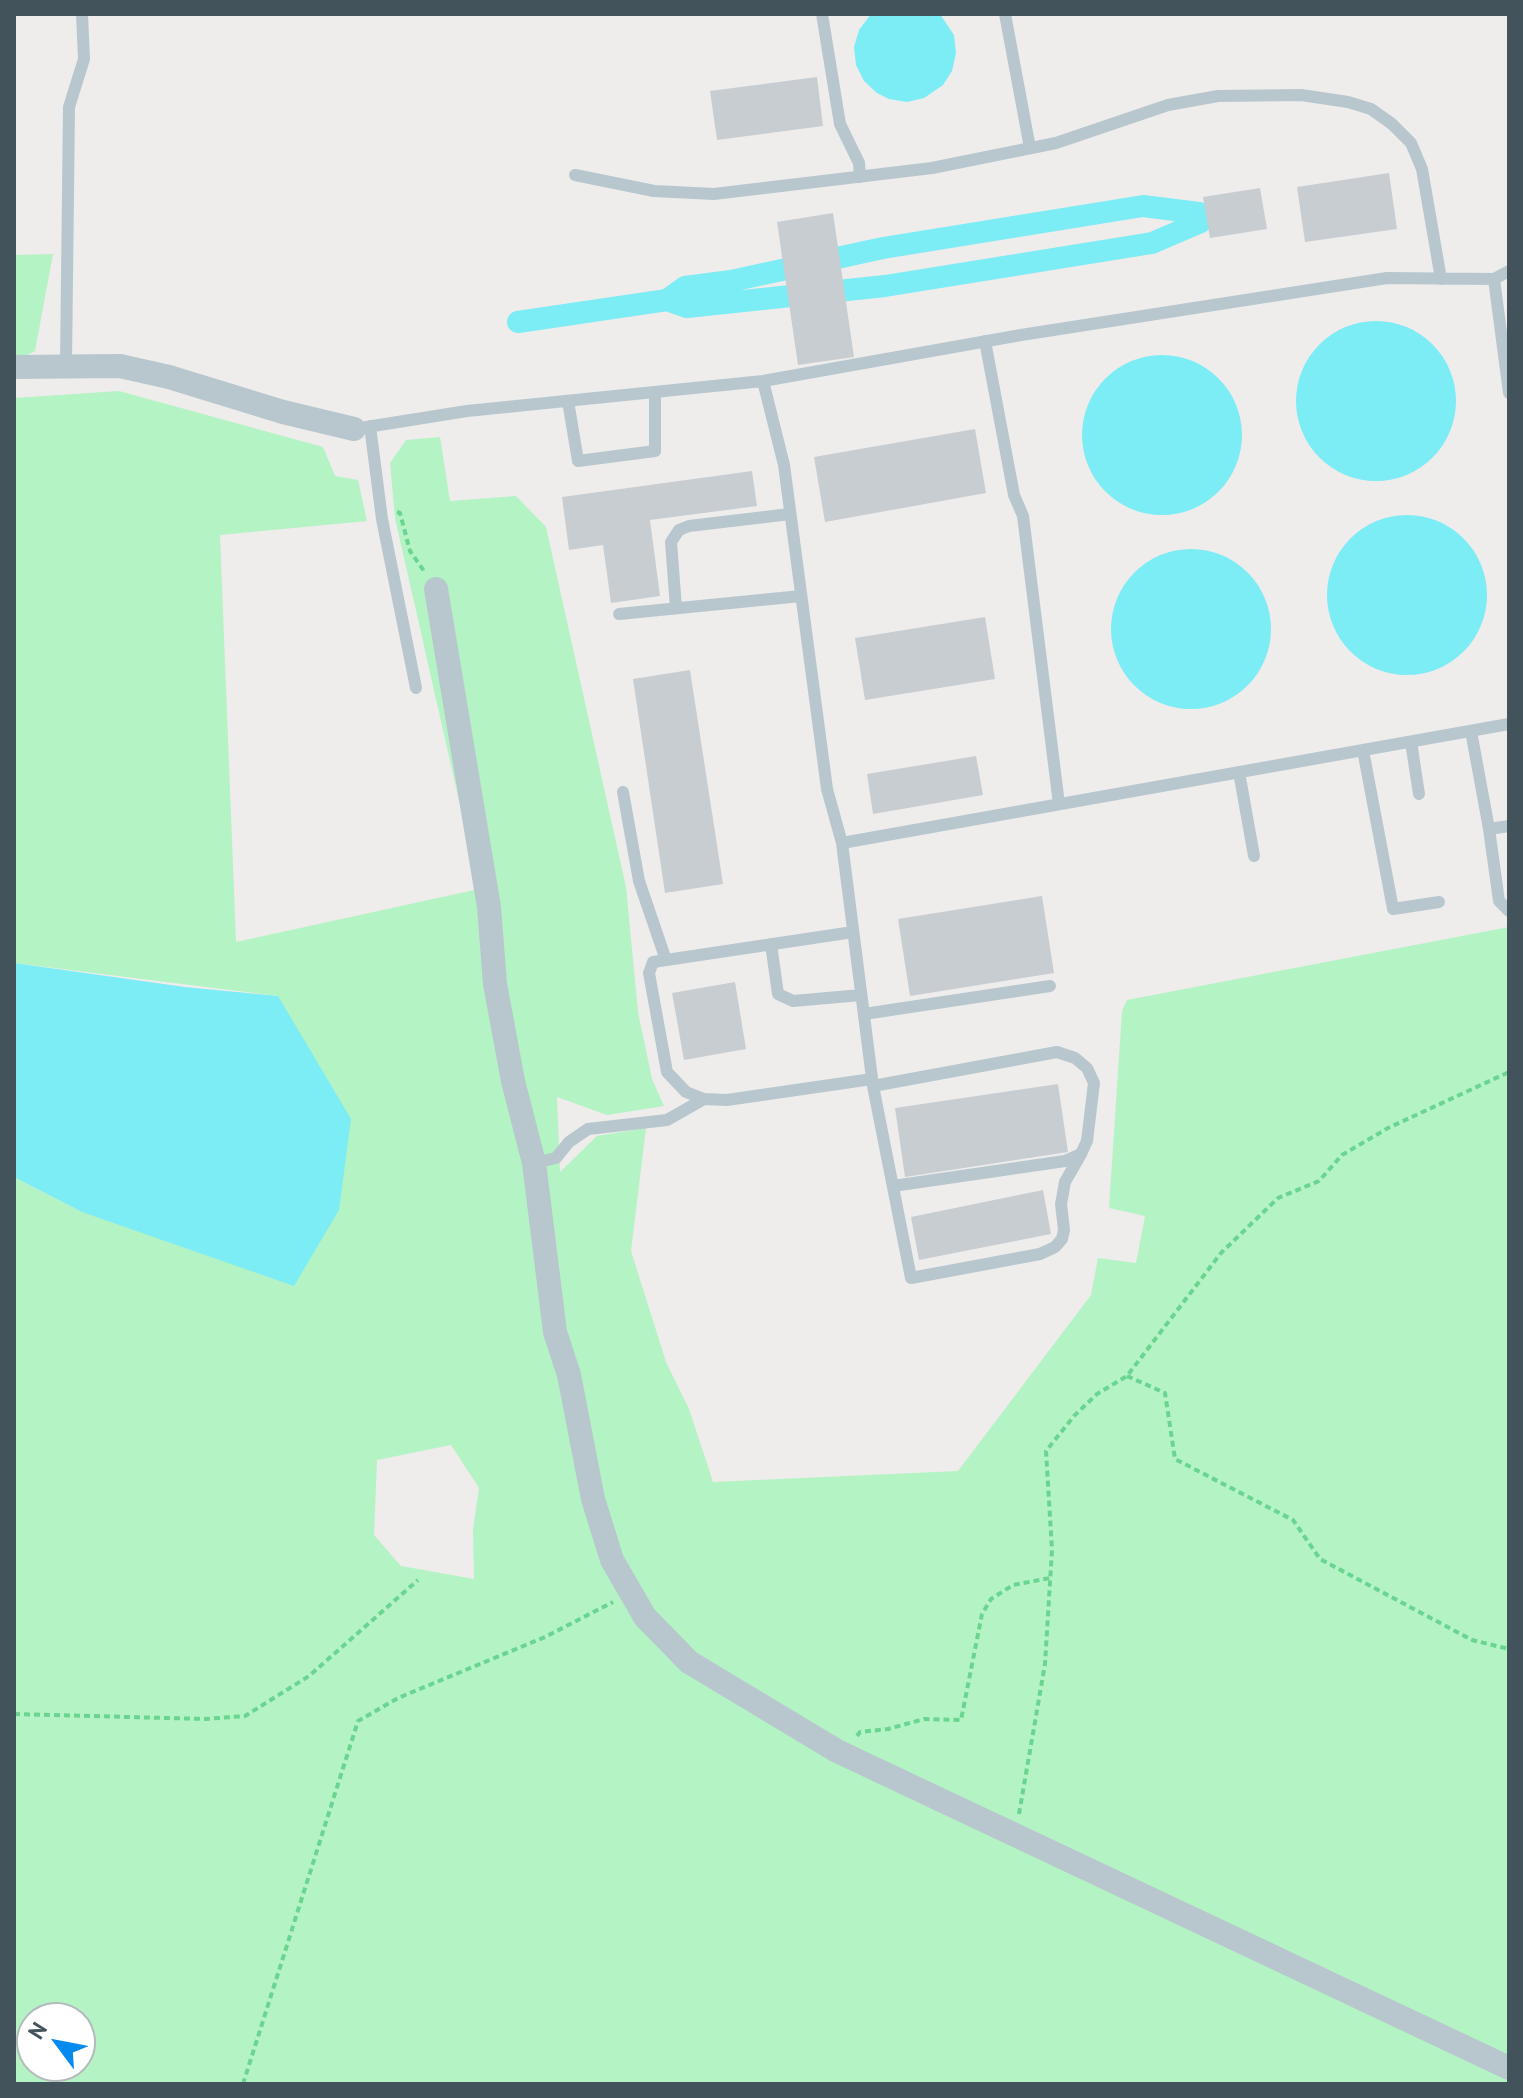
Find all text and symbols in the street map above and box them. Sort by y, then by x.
north arrow [16,2002,96,2082]
text: N [22,2017,53,2044]

